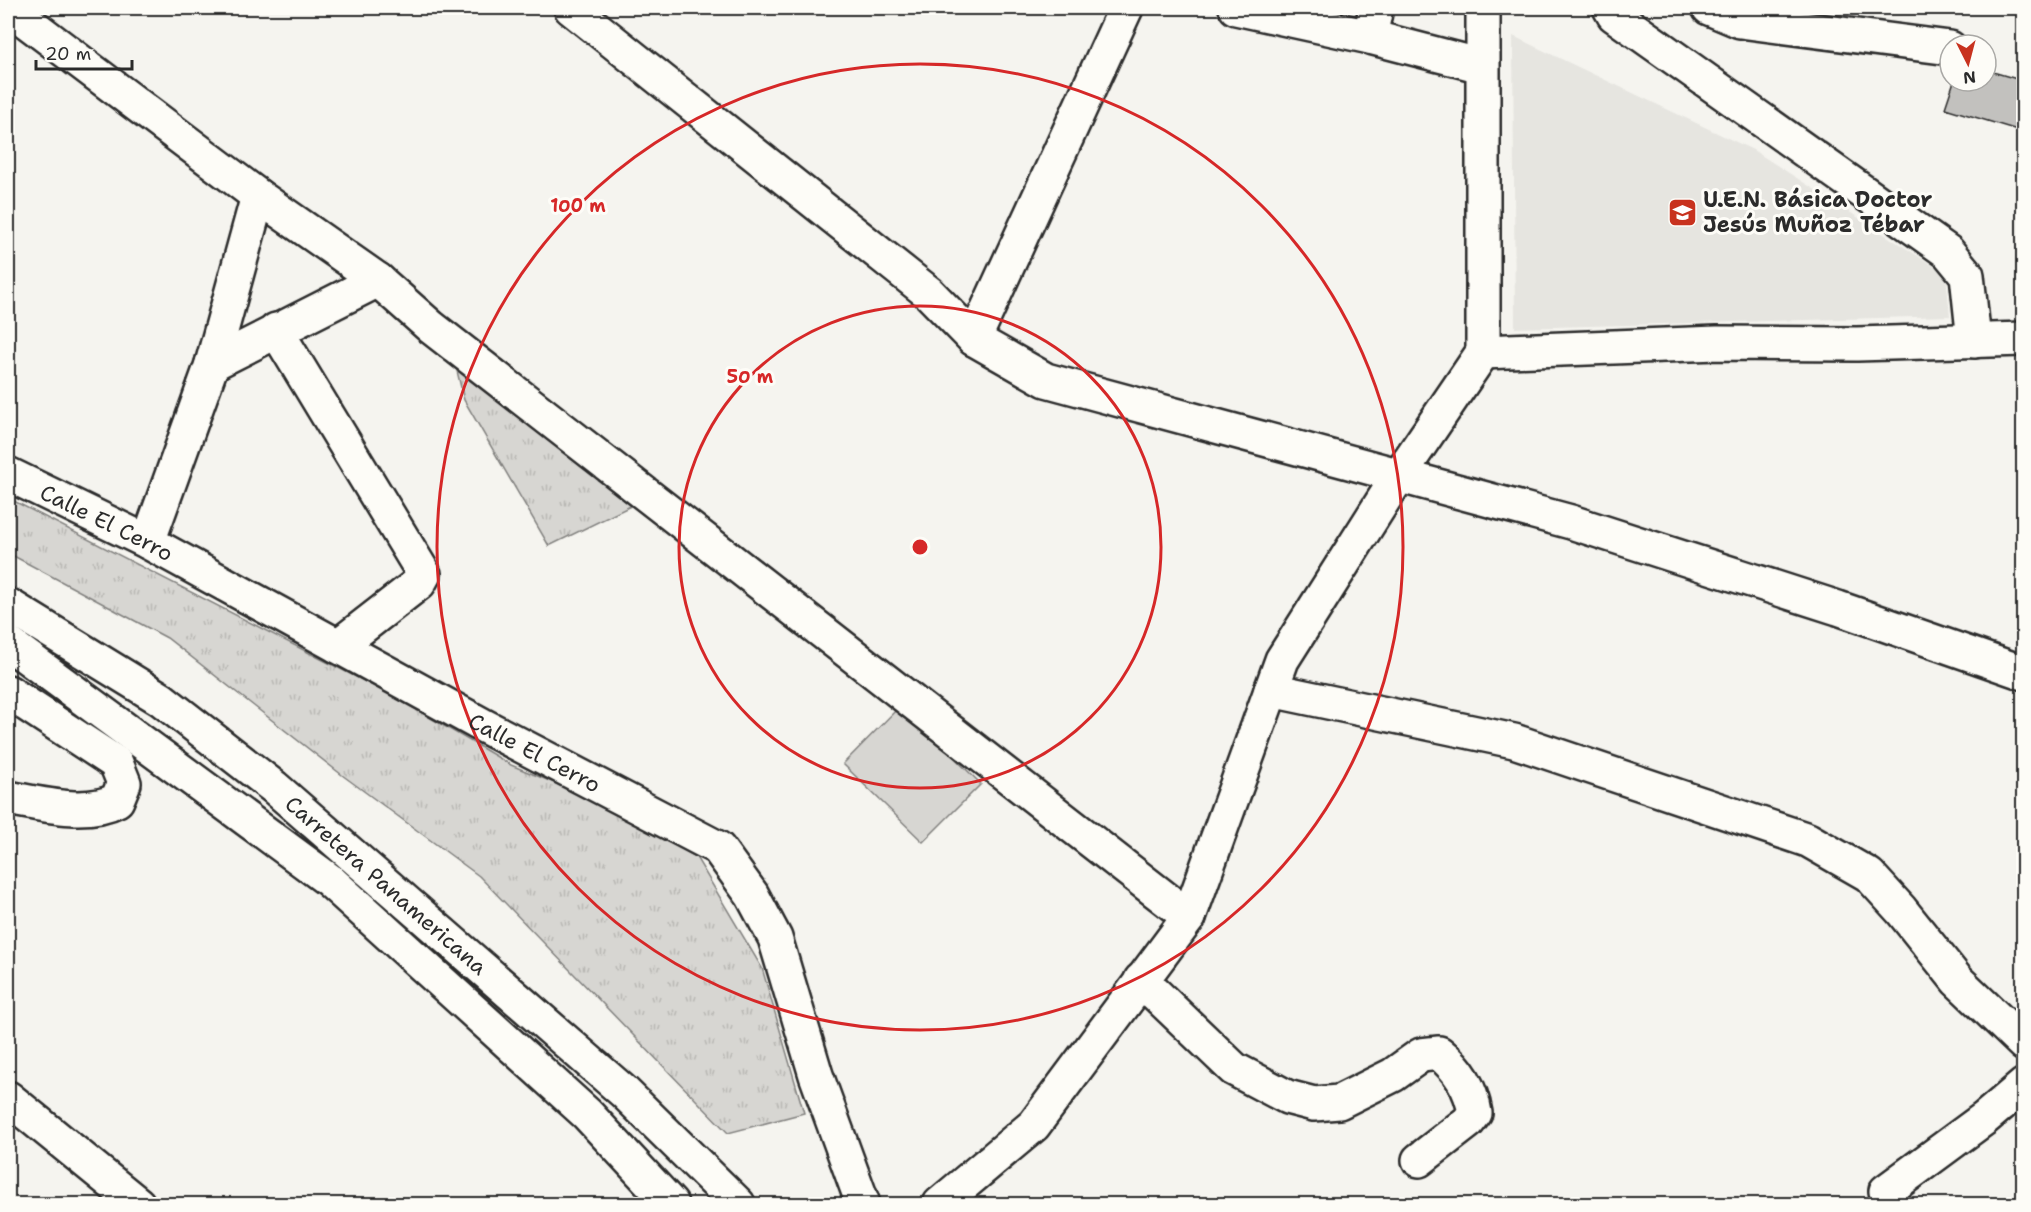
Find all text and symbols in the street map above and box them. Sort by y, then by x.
scale bar [36,33,132,71]
north arrow [1938,33,1998,93]
text: 20 m [45,42,91,66]
text: N [1962,66,1977,89]
place label: U.E.N. Básica Doctor Jesús Muñoz Tébar [1703,185,1933,239]
text: 100 m [550,194,606,218]
school or university icon: U.E.N. Básica Doctor Jesús Muñoz Tébar [1666,196,1698,228]
text: 50 m [727,365,774,389]
street label: Calle El Cerro [35,478,178,568]
centre of rings [910,537,930,557]
street label: Calle El Cerro [463,706,605,799]
street label: Carretera Panamericana [279,789,494,982]

